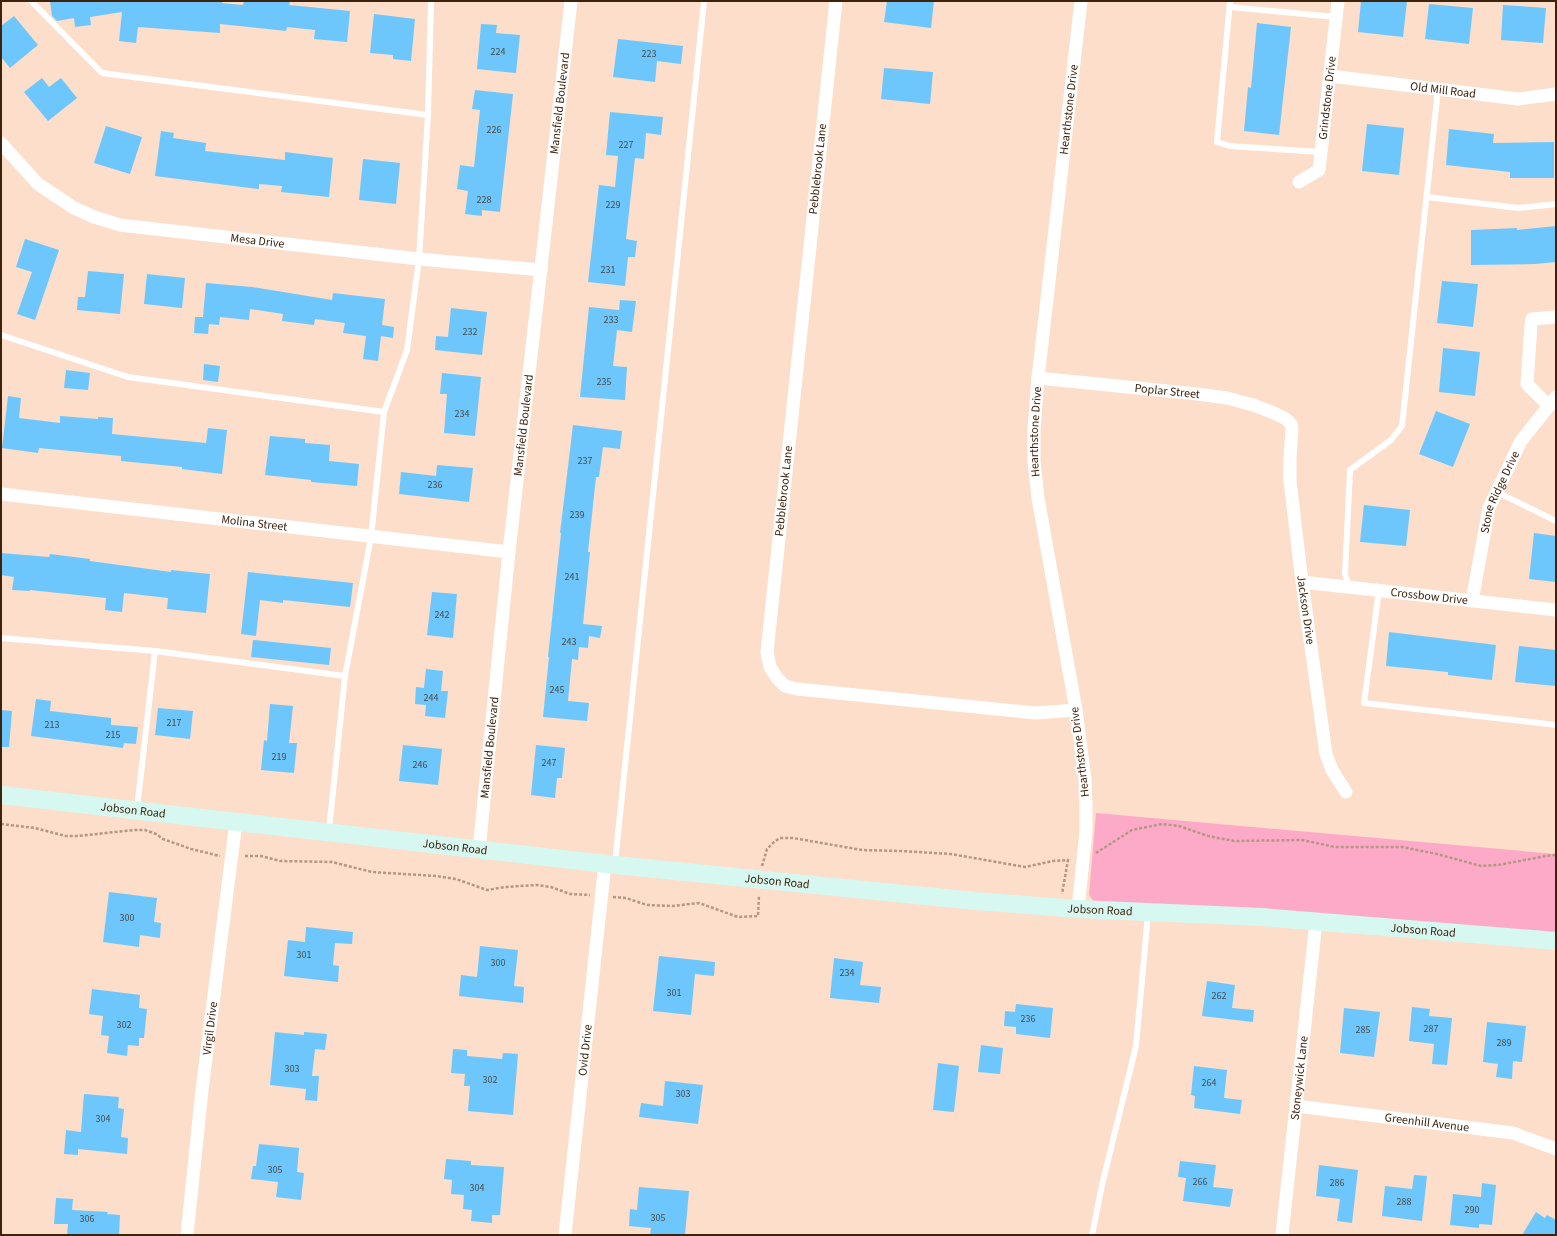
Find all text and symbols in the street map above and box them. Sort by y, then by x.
house number: 224 [491,45,505,59]
house number: 223 [642,47,656,61]
street label: Mansfield Boulevard [545,52,574,155]
street label: Grindstone Drive [1314,55,1340,140]
street label: Hearthstone Drive [1055,63,1082,155]
street label: Old Mill Road [1409,77,1477,102]
house number: 226 [487,123,501,137]
street label: Pebblebrook Lane [805,123,831,215]
house number: 227 [619,138,633,152]
house number: 228 [477,193,491,207]
house number: 229 [606,198,620,212]
street label: Mesa Drive [230,229,285,252]
house number: 231 [601,263,615,277]
house number: 233 [604,313,618,327]
house number: 232 [463,325,477,339]
street label: Mansfield Boulevard [509,374,537,477]
house number: 235 [597,375,611,389]
street label: Poplar Street [1134,379,1201,403]
street label: Hearthstone Drive [1026,386,1046,478]
house number: 234 [455,407,469,421]
street label: Pebblebrook Lane [771,445,797,537]
street label: Stone Ridge Drive [1476,448,1524,535]
house number: 237 [578,454,592,468]
house number: 236 [428,478,442,492]
house number: 239 [570,508,584,522]
street label: Molina Street [220,511,288,535]
house number: 241 [565,570,579,584]
street label: Jackson Drive [1293,574,1319,646]
street label: Crossbow Drive [1390,583,1469,609]
house number: 242 [435,608,449,622]
house number: 243 [562,635,576,649]
house number: 245 [550,683,564,697]
house number: 244 [424,691,438,705]
street label: Mansfield Boulevard [476,696,503,799]
street label: Hearthstone Drive [1066,706,1094,798]
house number: 217 [167,716,181,730]
house number: 213 [45,718,59,732]
house number: 215 [106,728,120,742]
house number: 219 [272,750,286,764]
house number: 247 [542,756,556,770]
house number: 246 [413,758,427,772]
street label: Jobson Road [100,798,167,822]
street label: Jobson Road [422,835,488,859]
street label: Jobson Road [744,870,811,893]
street label: Jobson Road [1067,900,1133,920]
house number: 300 [120,911,134,925]
street label: Jobson Road [1390,919,1456,941]
house number: 301 [297,948,311,962]
house number: 300 [491,956,505,970]
house number: 234 [840,966,854,980]
house number: 301 [667,986,681,1000]
house number: 262 [1212,989,1226,1003]
street label: Virgil Drive [198,1001,222,1056]
house number: 236 [1021,1012,1035,1026]
house number: 302 [117,1018,131,1032]
house number: 287 [1424,1022,1438,1036]
street label: Ovid Drive [574,1023,596,1077]
house number: 285 [1356,1023,1370,1037]
street label: Stoneywick Lane [1286,1035,1312,1121]
house number: 289 [1497,1036,1511,1050]
house number: 303 [285,1062,299,1076]
house number: 302 [483,1073,497,1087]
house number: 264 [1202,1076,1216,1090]
house number: 303 [676,1087,690,1101]
street label: Greenhill Avenue [1384,1109,1470,1136]
house number: 304 [96,1112,110,1126]
house number: 305 [268,1163,282,1177]
house number: 266 [1193,1175,1207,1189]
house number: 286 [1330,1176,1344,1190]
house number: 304 [470,1181,484,1195]
house number: 288 [1397,1195,1411,1209]
house number: 290 [1465,1203,1479,1217]
house number: 305 [651,1211,665,1225]
house number: 306 [80,1212,94,1226]

